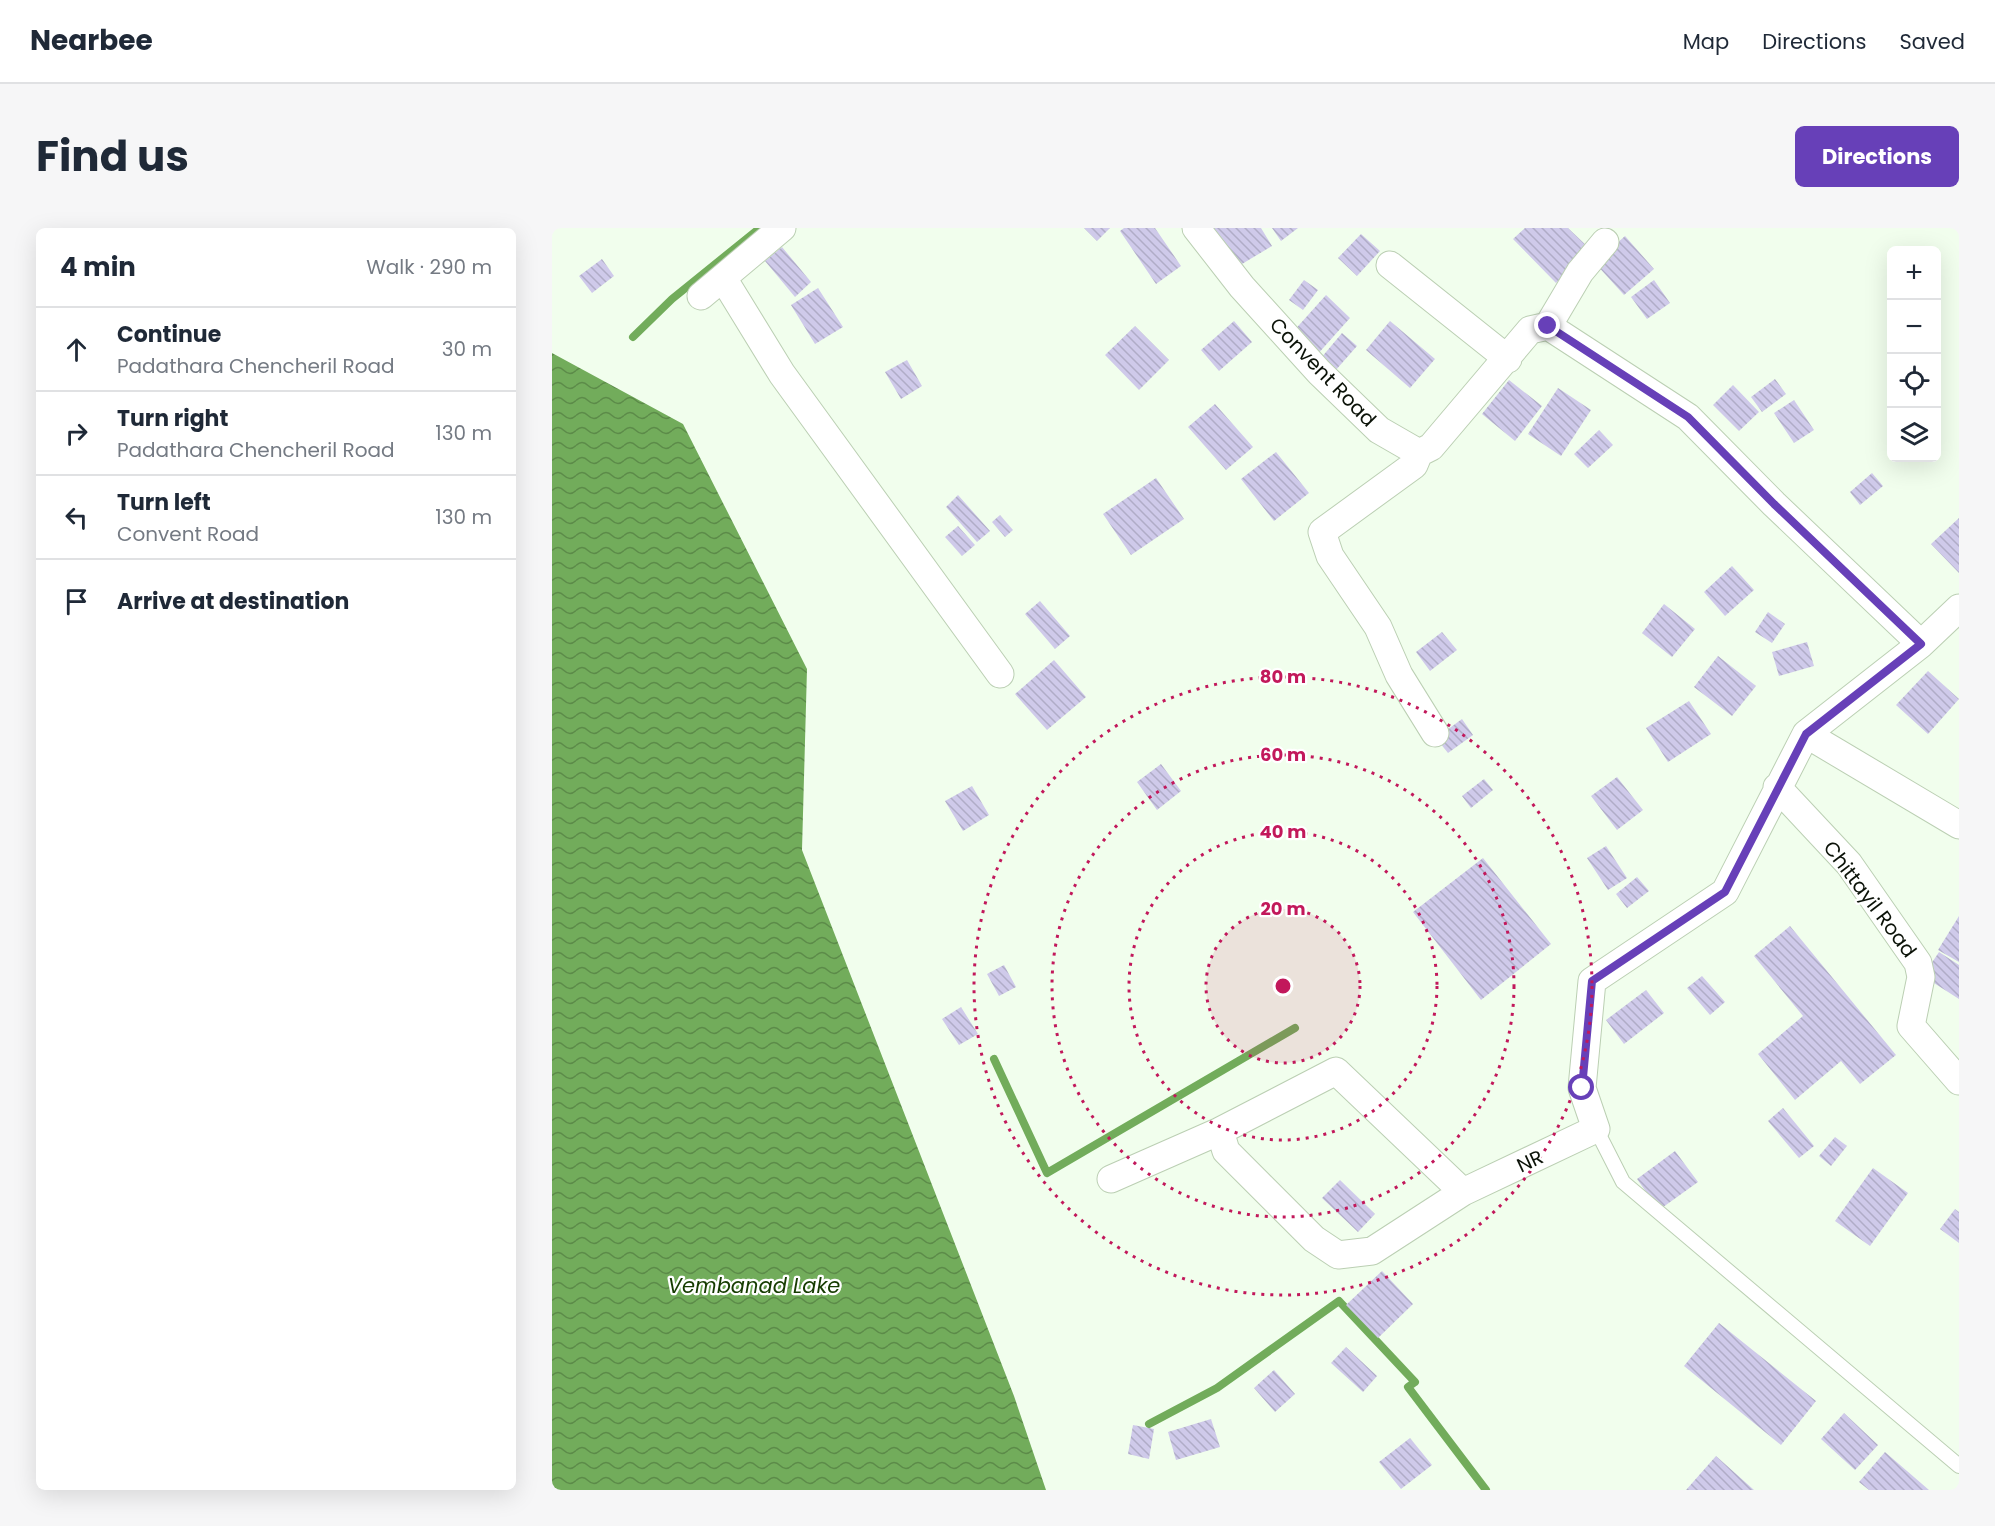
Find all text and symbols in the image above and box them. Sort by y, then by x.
text: Nearbee [30,21,153,60]
text: Map [1683,27,1729,56]
text: Directions [1762,27,1866,56]
text: Saved [1899,27,1965,56]
button: Directions [1795,126,1959,187]
text: Find us [36,127,189,186]
map controls [1887,246,1941,462]
button: + [1887,246,1941,300]
text: 4 min [60,249,136,285]
text: Walk · 290 m [366,253,492,281]
button: − [1887,300,1941,354]
street label: Convent Road [1264,311,1382,433]
route end [1534,312,1560,338]
text: Continue [117,319,221,350]
icon: ahead [60,333,93,366]
text: 30 m [442,335,492,363]
text: Padathara Chencheril Road [117,352,394,380]
button: locate [1887,354,1941,408]
text: Turn right [117,403,228,434]
button: layers [1887,408,1941,462]
icon: right [60,417,93,450]
text: 130 m [435,419,492,447]
text: Padathara Chencheril Road [117,436,394,464]
text: Turn left [117,487,211,518]
icon: left [60,501,93,534]
text: 130 m [435,503,492,531]
text: Convent Road [117,520,259,548]
icon: arrive [60,585,93,618]
text: Arrive at destination [117,586,349,617]
text: 80 m [1260,664,1306,689]
text: 60 m [1260,742,1306,767]
text: 40 m [1260,819,1306,844]
street label: Chittayil Road [1817,835,1923,963]
text: 20 m [1261,896,1305,921]
centre of rings [1273,976,1293,996]
route start [1568,1074,1594,1100]
street label: NR [1512,1143,1548,1179]
water label: Vembanad Lake [668,1271,840,1300]

